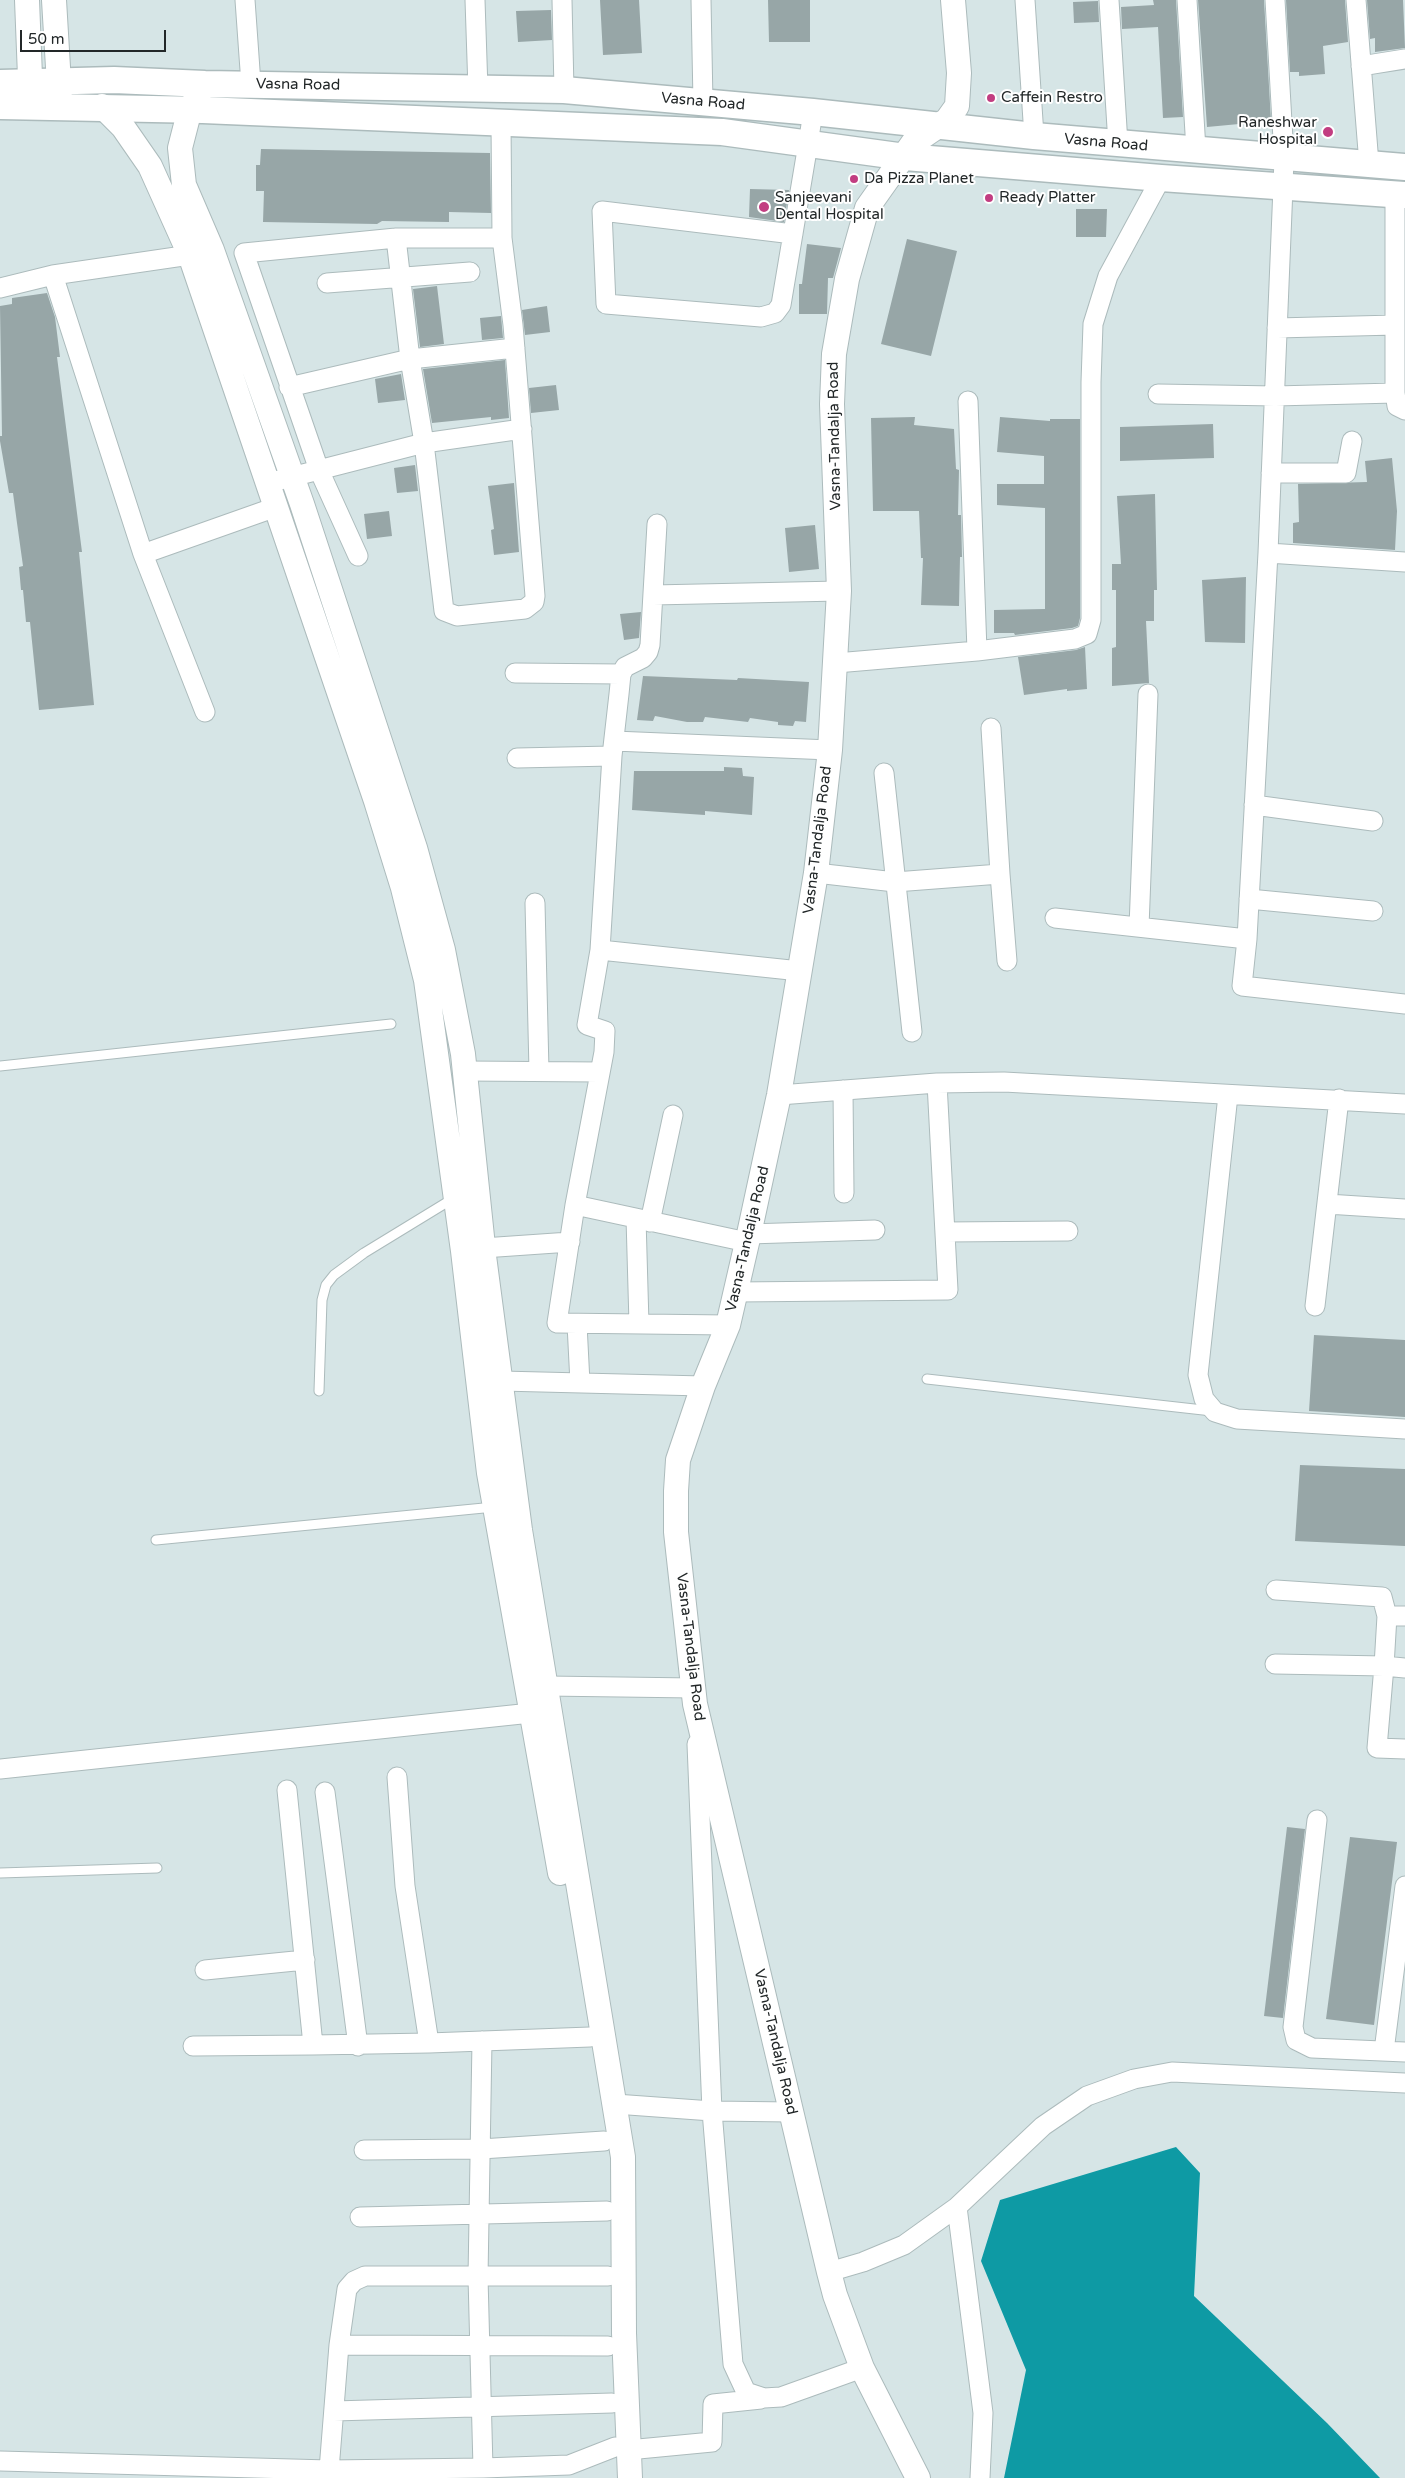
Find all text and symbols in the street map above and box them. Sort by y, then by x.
scale bar [22,20,169,52]
text: 50 m [28,30,65,48]
street label: Vasna Road [256,75,340,95]
street label: Vasna Road [660,89,746,115]
place label: Caffein Restro [1001,89,1103,107]
marker: Caffein Restro [985,92,997,104]
place label: Raneshwar Hospital [1238,114,1317,149]
marker: Raneshwar Hospital [1321,125,1335,139]
street label: Vasna Road [1063,130,1149,156]
place label: Da Pizza Planet [864,170,974,188]
marker: Da Pizza Planet [848,173,860,185]
place label: Sanjeevani Dental Hospital [775,189,884,224]
place label: Ready Platter [999,189,1096,207]
marker: Ready Platter [983,192,995,204]
marker: Sanjeevani Dental Hospital [757,200,771,214]
street label: Vasna-Tandalja Road [825,361,845,511]
street label: Vasna-Tandalja Road [800,765,836,915]
street label: Vasna-Tandalja Road [722,1164,774,1314]
street label: Vasna-Tandalja Road [672,1572,708,1722]
street label: Vasna-Tandalja Road [749,1967,801,2117]

